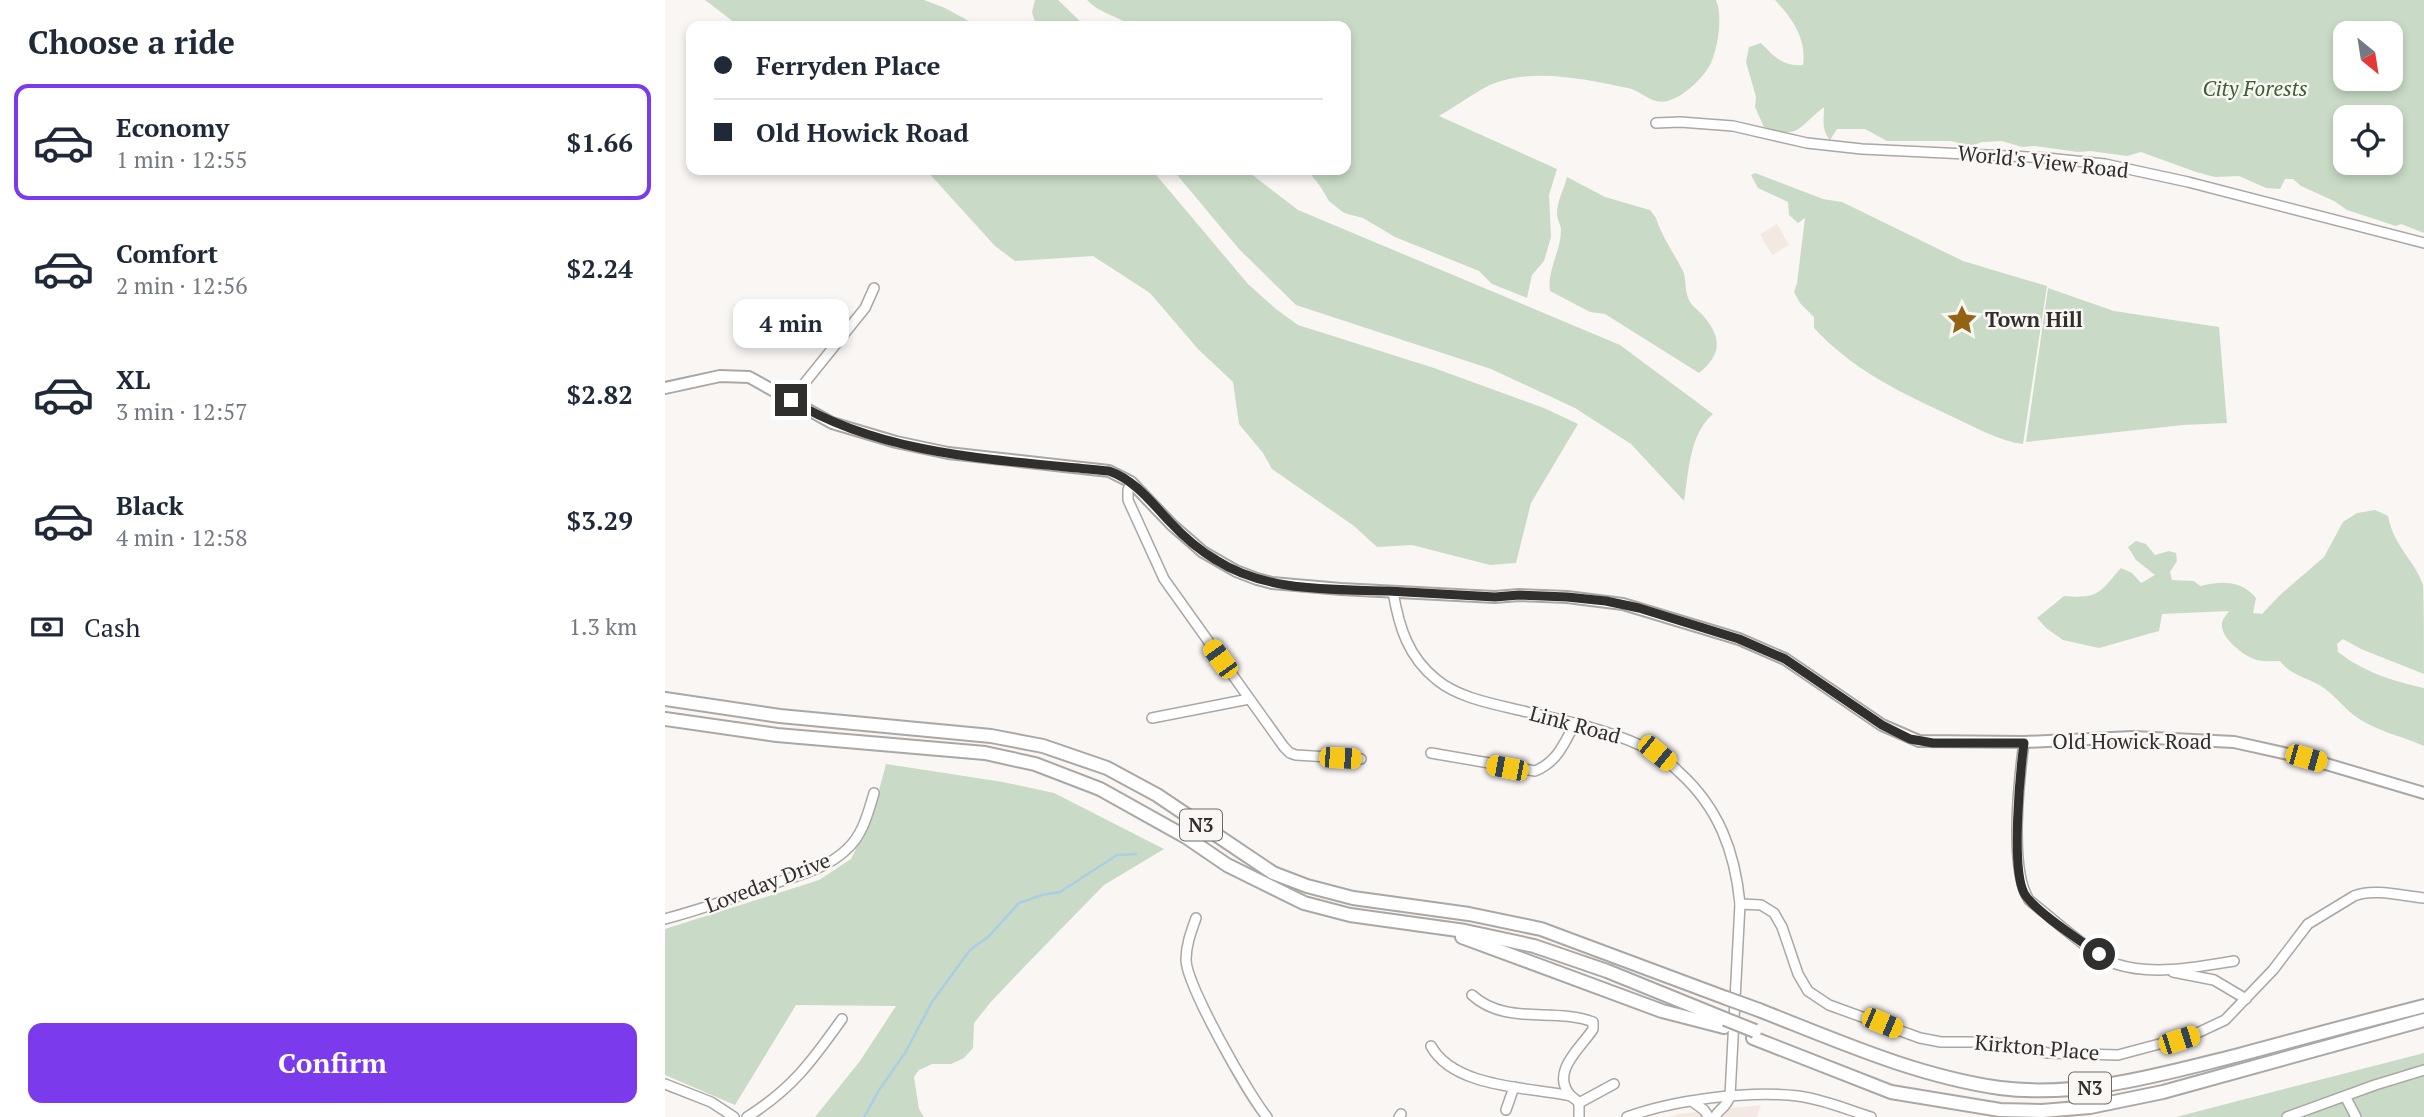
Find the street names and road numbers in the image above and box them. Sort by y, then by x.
street label: World's View Road [1956,138,2130,184]
street label: Link Road [1527,698,1624,750]
street label: Old Howick Road [2052,727,2212,755]
road number: N3 [1180,810,1222,840]
street label: Loveday Drive [701,845,834,919]
street label: Kirkton Place [1974,1028,2101,1066]
road number: N3 [2069,1072,2111,1104]

